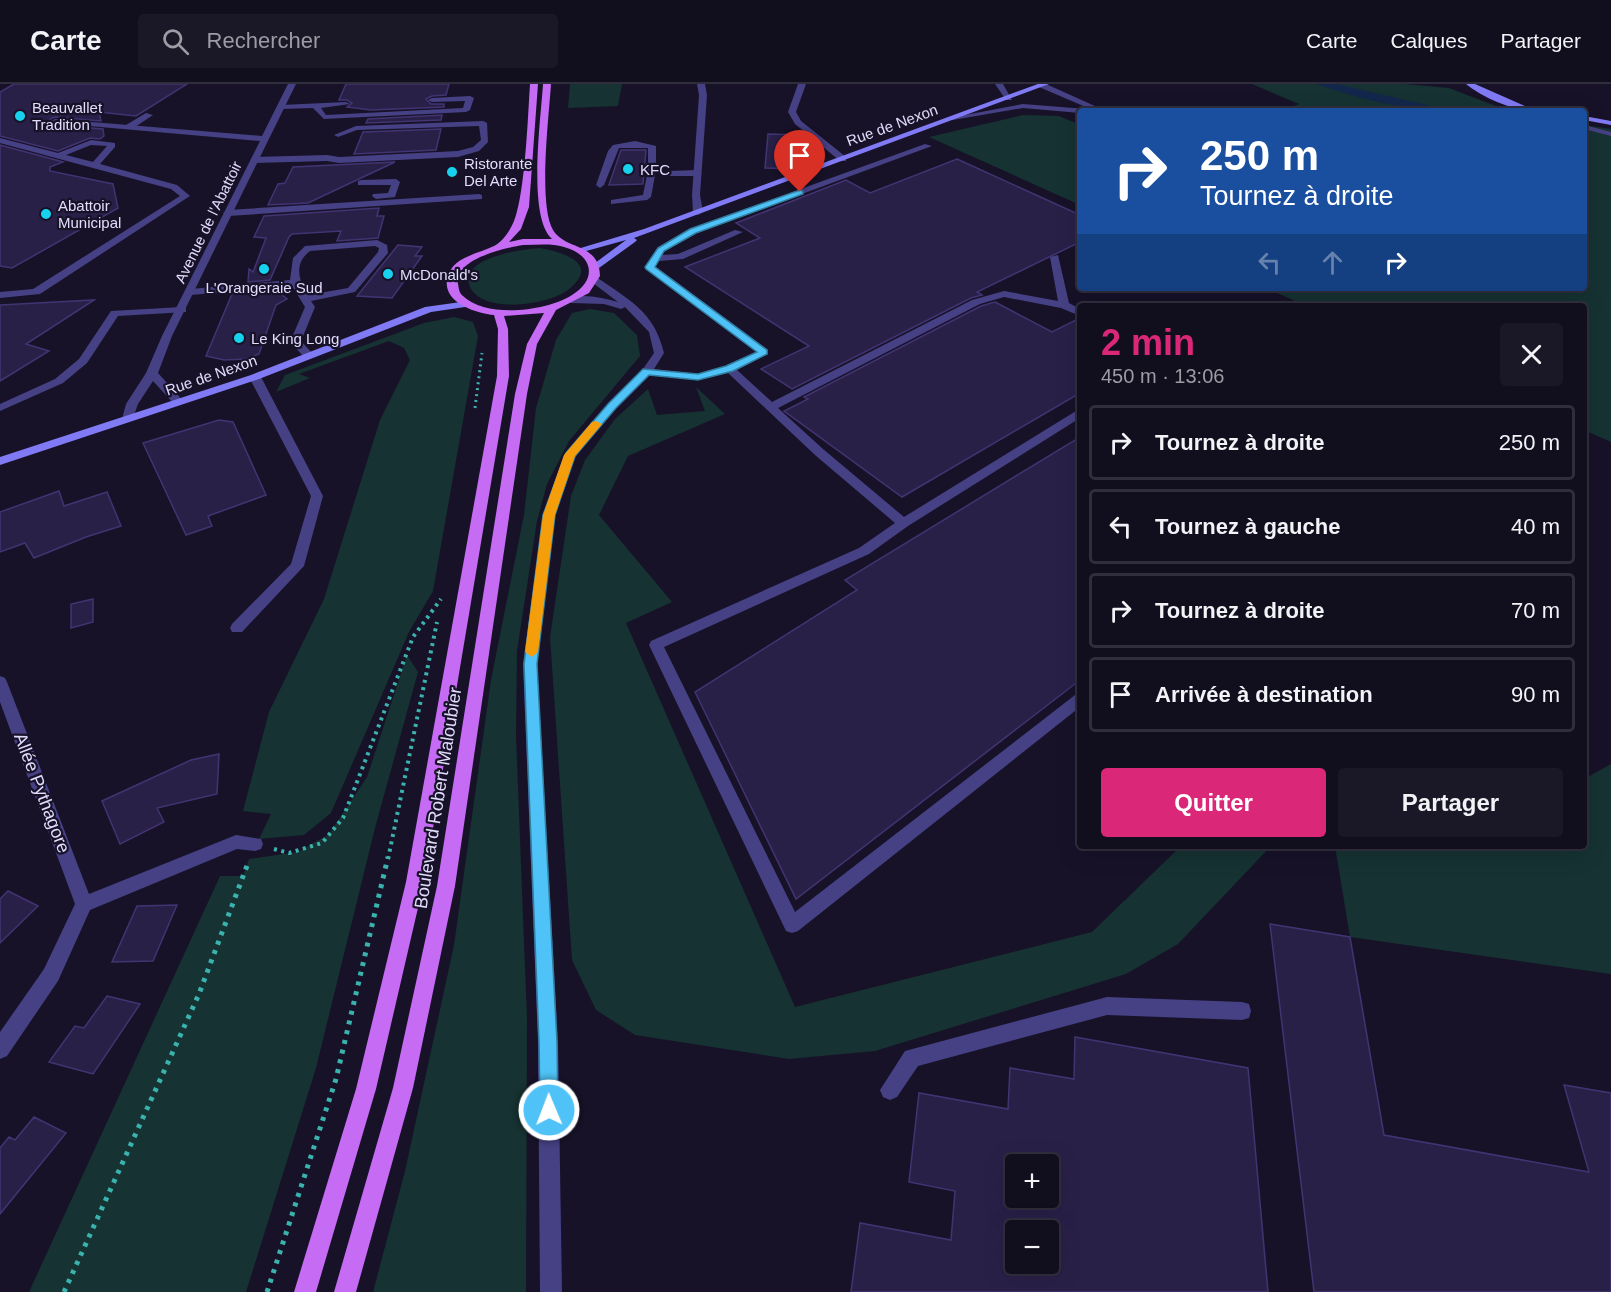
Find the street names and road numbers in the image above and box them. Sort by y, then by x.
street label: Rue de Nexon [844,101,940,149]
street label: Avenue de l'Abattoir [171,158,245,286]
street label: Rue de Nexon [163,351,259,399]
street label: Boulevard Robert Maloubier [411,686,465,910]
street label: Allée Pythagore [10,730,74,856]

